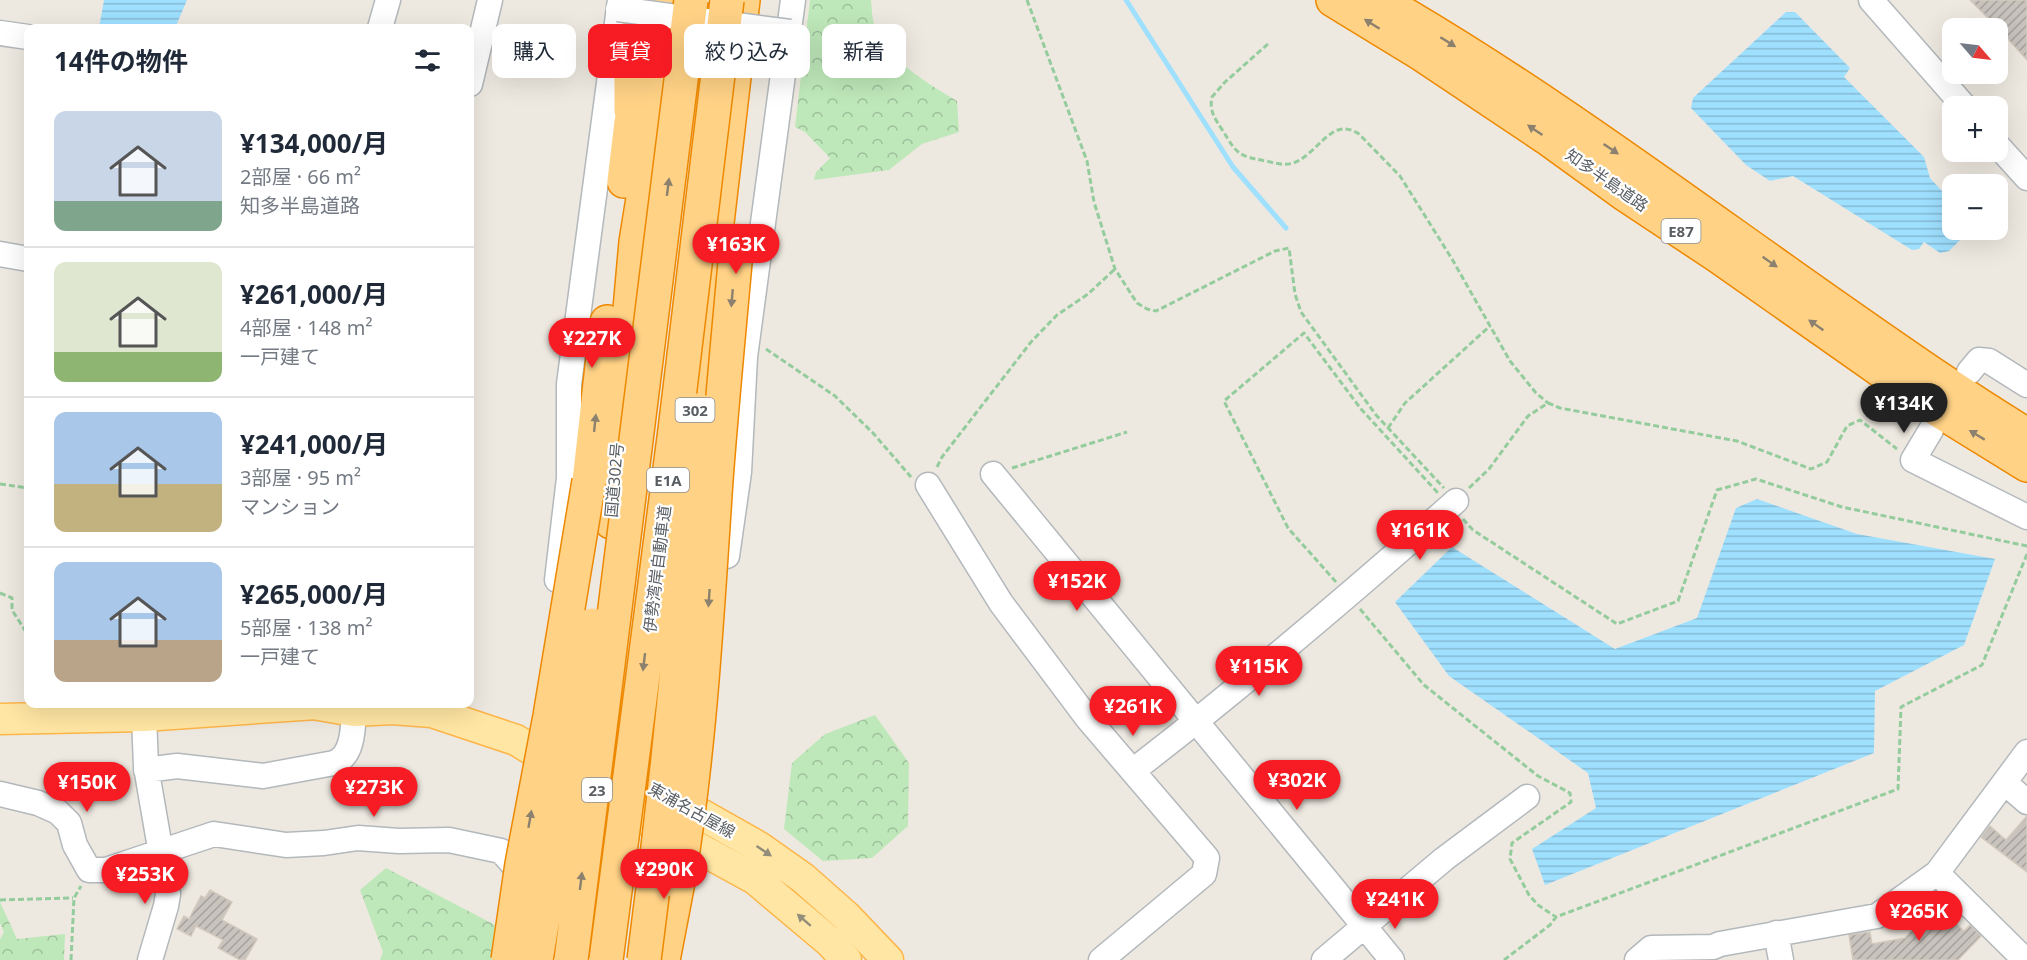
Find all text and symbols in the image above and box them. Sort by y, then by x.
one-way arrow [1364,18,1380,29]
north arrow [1942,18,2008,84]
map controls [1942,18,2008,240]
chip: 購入 [492,24,576,78]
chip: 賃貸 [588,24,672,78]
chip: 絞り込み [684,24,810,78]
chip: 新着 [822,24,906,78]
one-way arrow [1440,36,1456,47]
text: 14件の物件 [54,43,188,79]
icon: filters [411,44,444,77]
button: + [1942,96,2008,162]
text: ¥134,000/月 [240,125,388,161]
one-way arrow [1527,125,1543,136]
icon: home [102,135,174,207]
street label: 知多半島道路 [1561,143,1653,217]
one-way arrow [1603,143,1619,154]
text: 2部屋 · 66 m² [240,163,361,190]
button: − [1942,174,2008,240]
one-way arrow [663,178,672,197]
text: 知多半島道路 [240,192,360,219]
road number: E87 [1662,219,1700,243]
pin: ¥163K [694,224,778,275]
text: ¥163K [706,230,766,257]
one-way arrow [1762,256,1778,267]
text: ¥261,000/月 [240,276,388,312]
icon: home [102,286,174,358]
one-way arrow [727,289,737,308]
text: 4部屋 · 148 m² [240,314,372,341]
pin: ¥227K [550,318,634,369]
one-way arrow [1808,319,1824,331]
text: ¥227K [562,324,622,351]
text: 一戸建て [240,343,320,370]
pin: ¥134K [1862,383,1946,434]
text: ¥134K [1874,389,1934,416]
road number: 302 [676,398,714,422]
one-way arrow [590,413,600,432]
text: ¥241,000/月 [240,426,388,462]
one-way arrow [1969,429,1985,440]
icon: home [102,436,174,508]
street label: 国道302号 [600,441,628,519]
text: 3部屋 · 95 m² [240,464,361,491]
road number: E1A [647,468,689,492]
text: マンション [240,493,340,520]
street label: 伊勢湾岸自動車道 [638,504,676,634]
pin: ¥161K [1378,510,1462,561]
text: ¥161K [1390,516,1450,543]
pin: ¥152K [1035,561,1119,612]
text: ¥152K [1047,567,1107,594]
text: ¥265,000/月 [240,576,388,612]
icon: home [102,586,174,658]
one-way arrow [704,588,713,607]
text: 5部屋 · 138 m² [240,614,372,641]
text: 一戸建て [240,643,320,670]
pin: ¥115K [1217,646,1301,697]
text: ¥115K [1229,652,1289,679]
one-way arrow [640,653,649,672]
pin: ¥261K [1091,686,1175,737]
text: ¥261K [1103,692,1163,719]
pin: ¥302K [1255,760,1339,811]
pin: ¥150K [45,762,129,813]
text: ¥302K [1267,766,1327,793]
pin: ¥273K [332,767,416,818]
text: ¥150K [57,768,117,795]
text: ¥273K [344,773,404,800]
street label: 東浦名古屋線 [645,777,739,843]
road number: 23 [582,778,612,802]
one-way arrow [526,810,535,829]
one-way arrow [756,845,772,856]
pin: ¥290K [622,849,706,900]
pin: ¥253K [103,854,187,905]
text: ¥290K [634,855,694,882]
text: ¥253K [115,860,175,887]
one-way arrow [577,872,586,891]
pin: ¥241K [1353,879,1437,930]
text: ¥241K [1365,885,1425,912]
pin: ¥265K [1877,891,1961,942]
text: ¥265K [1889,897,1949,924]
one-way arrow [796,913,812,926]

